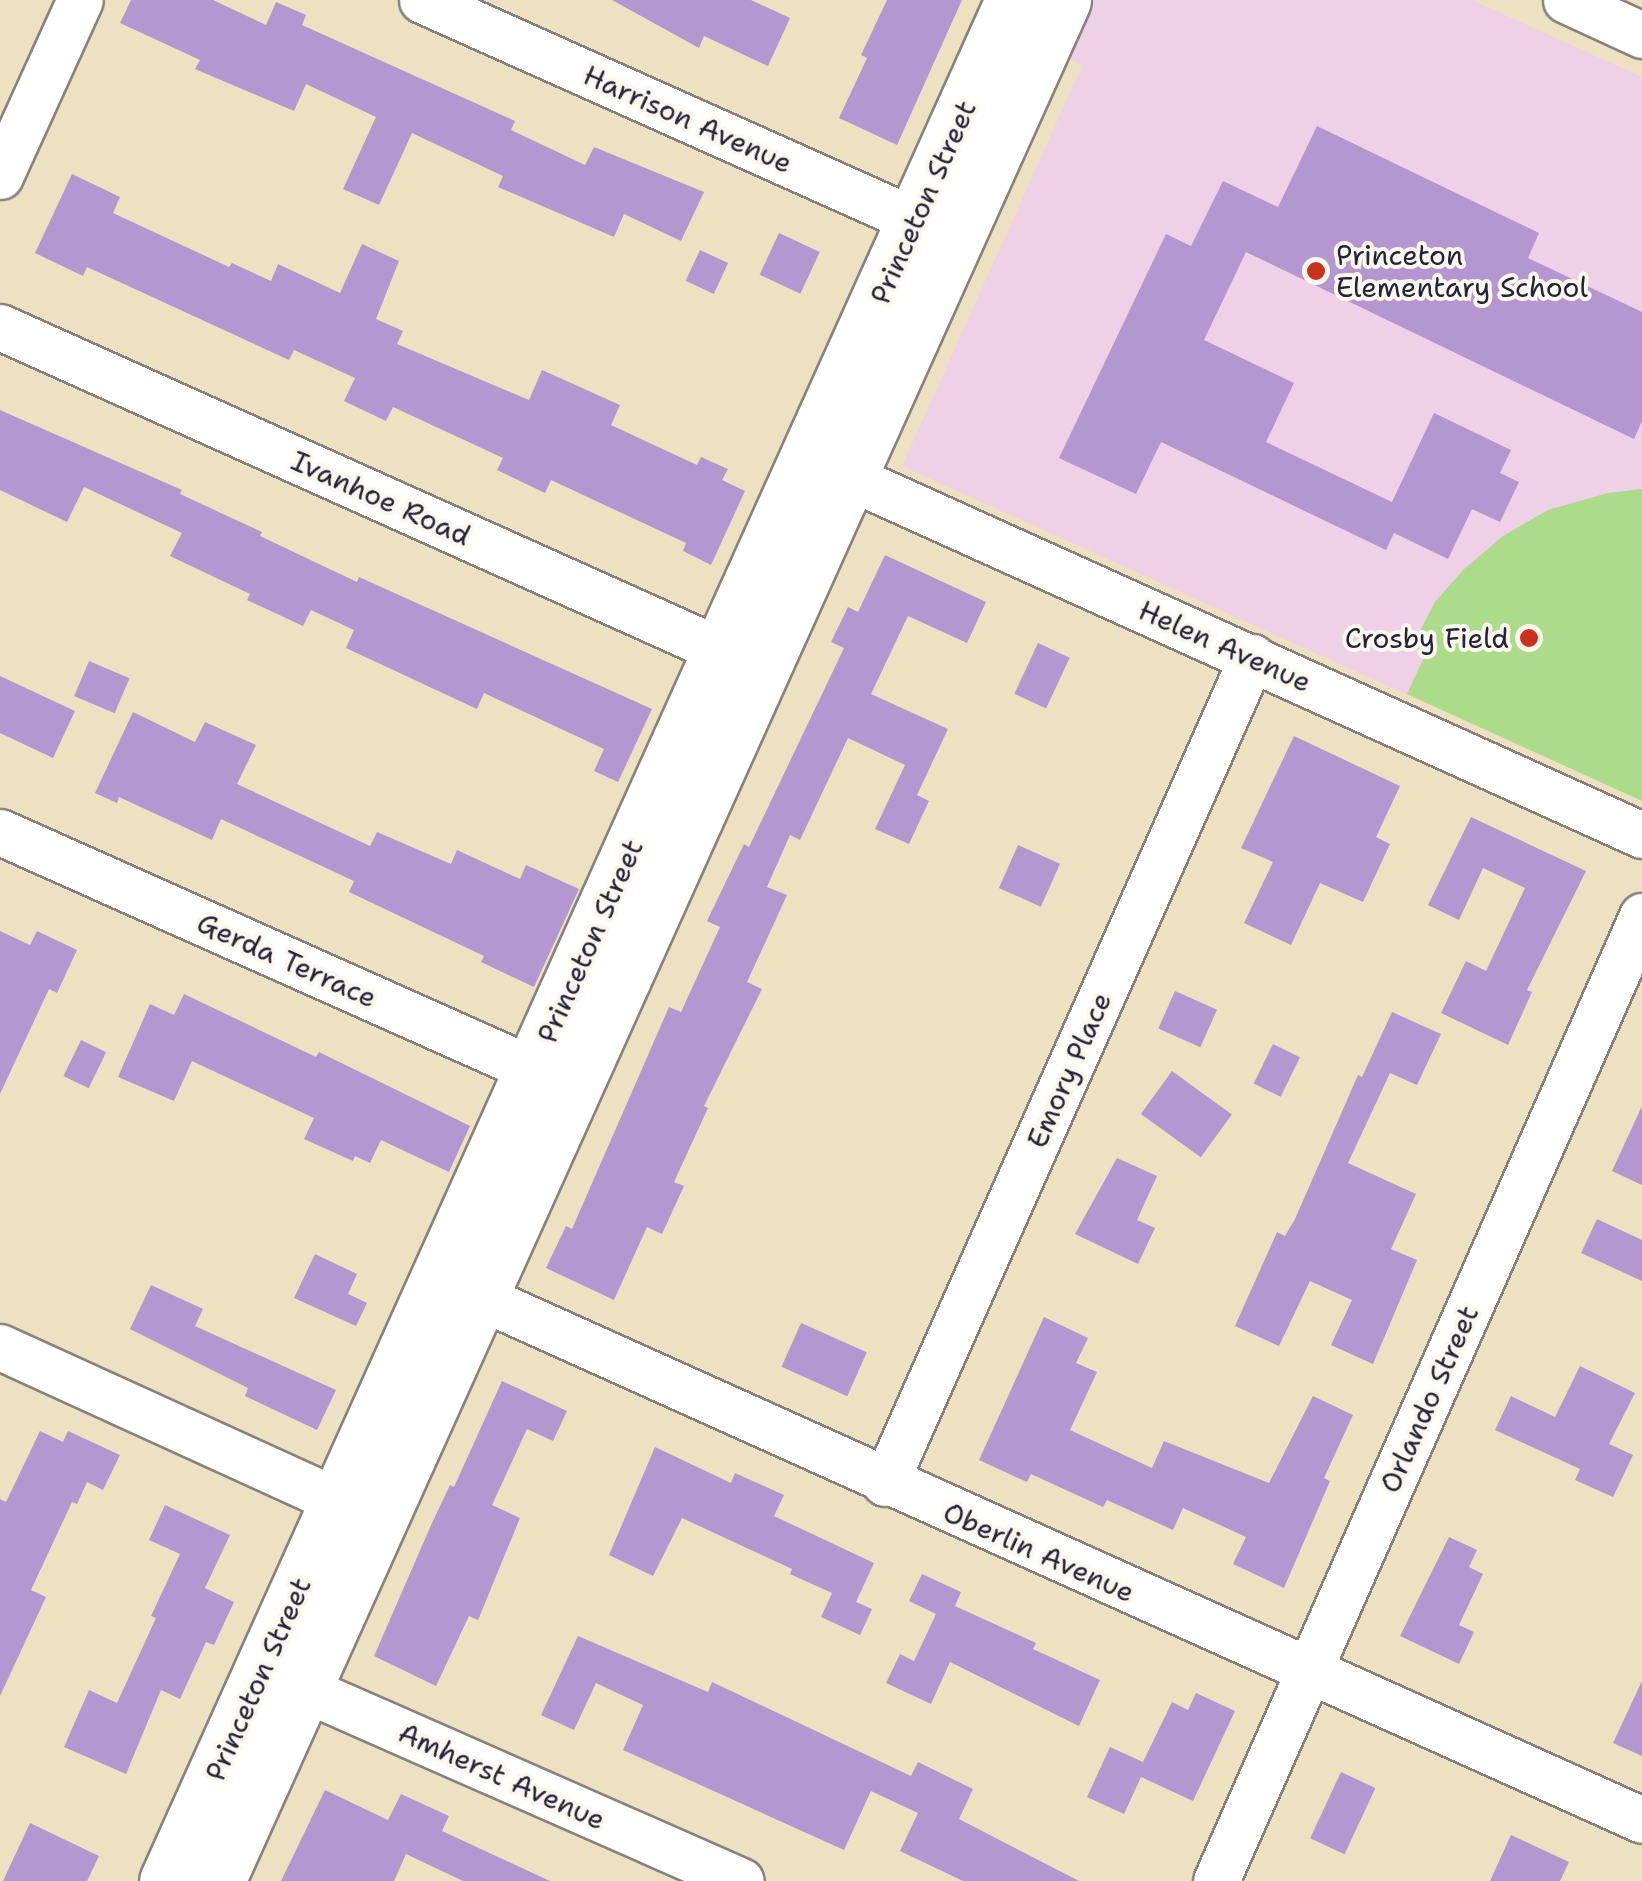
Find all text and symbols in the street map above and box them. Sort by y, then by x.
street label: Harrison Avenue [578,58,798,180]
street label: Princeton Street [863,95,983,309]
place label: Princeton Elementary School [1336,238,1588,304]
marker: Princeton Elementary School [1305,260,1327,282]
street label: Ivanhoe Road [286,444,476,552]
street label: Helen Avenue [1134,593,1316,699]
place label: Crosby Field [1345,621,1509,655]
marker: Crosby Field [1518,627,1540,649]
street label: Princeton Street [530,834,650,1048]
street label: Gerda Terrace [192,905,382,1015]
street label: Emory Place [1020,987,1118,1153]
street label: Orlando Street [1373,1300,1485,1498]
street label: Oberlin Avenue [938,1495,1140,1609]
street label: Princeton Street [198,1572,318,1786]
street label: Amherst Avenue [393,1715,611,1837]

